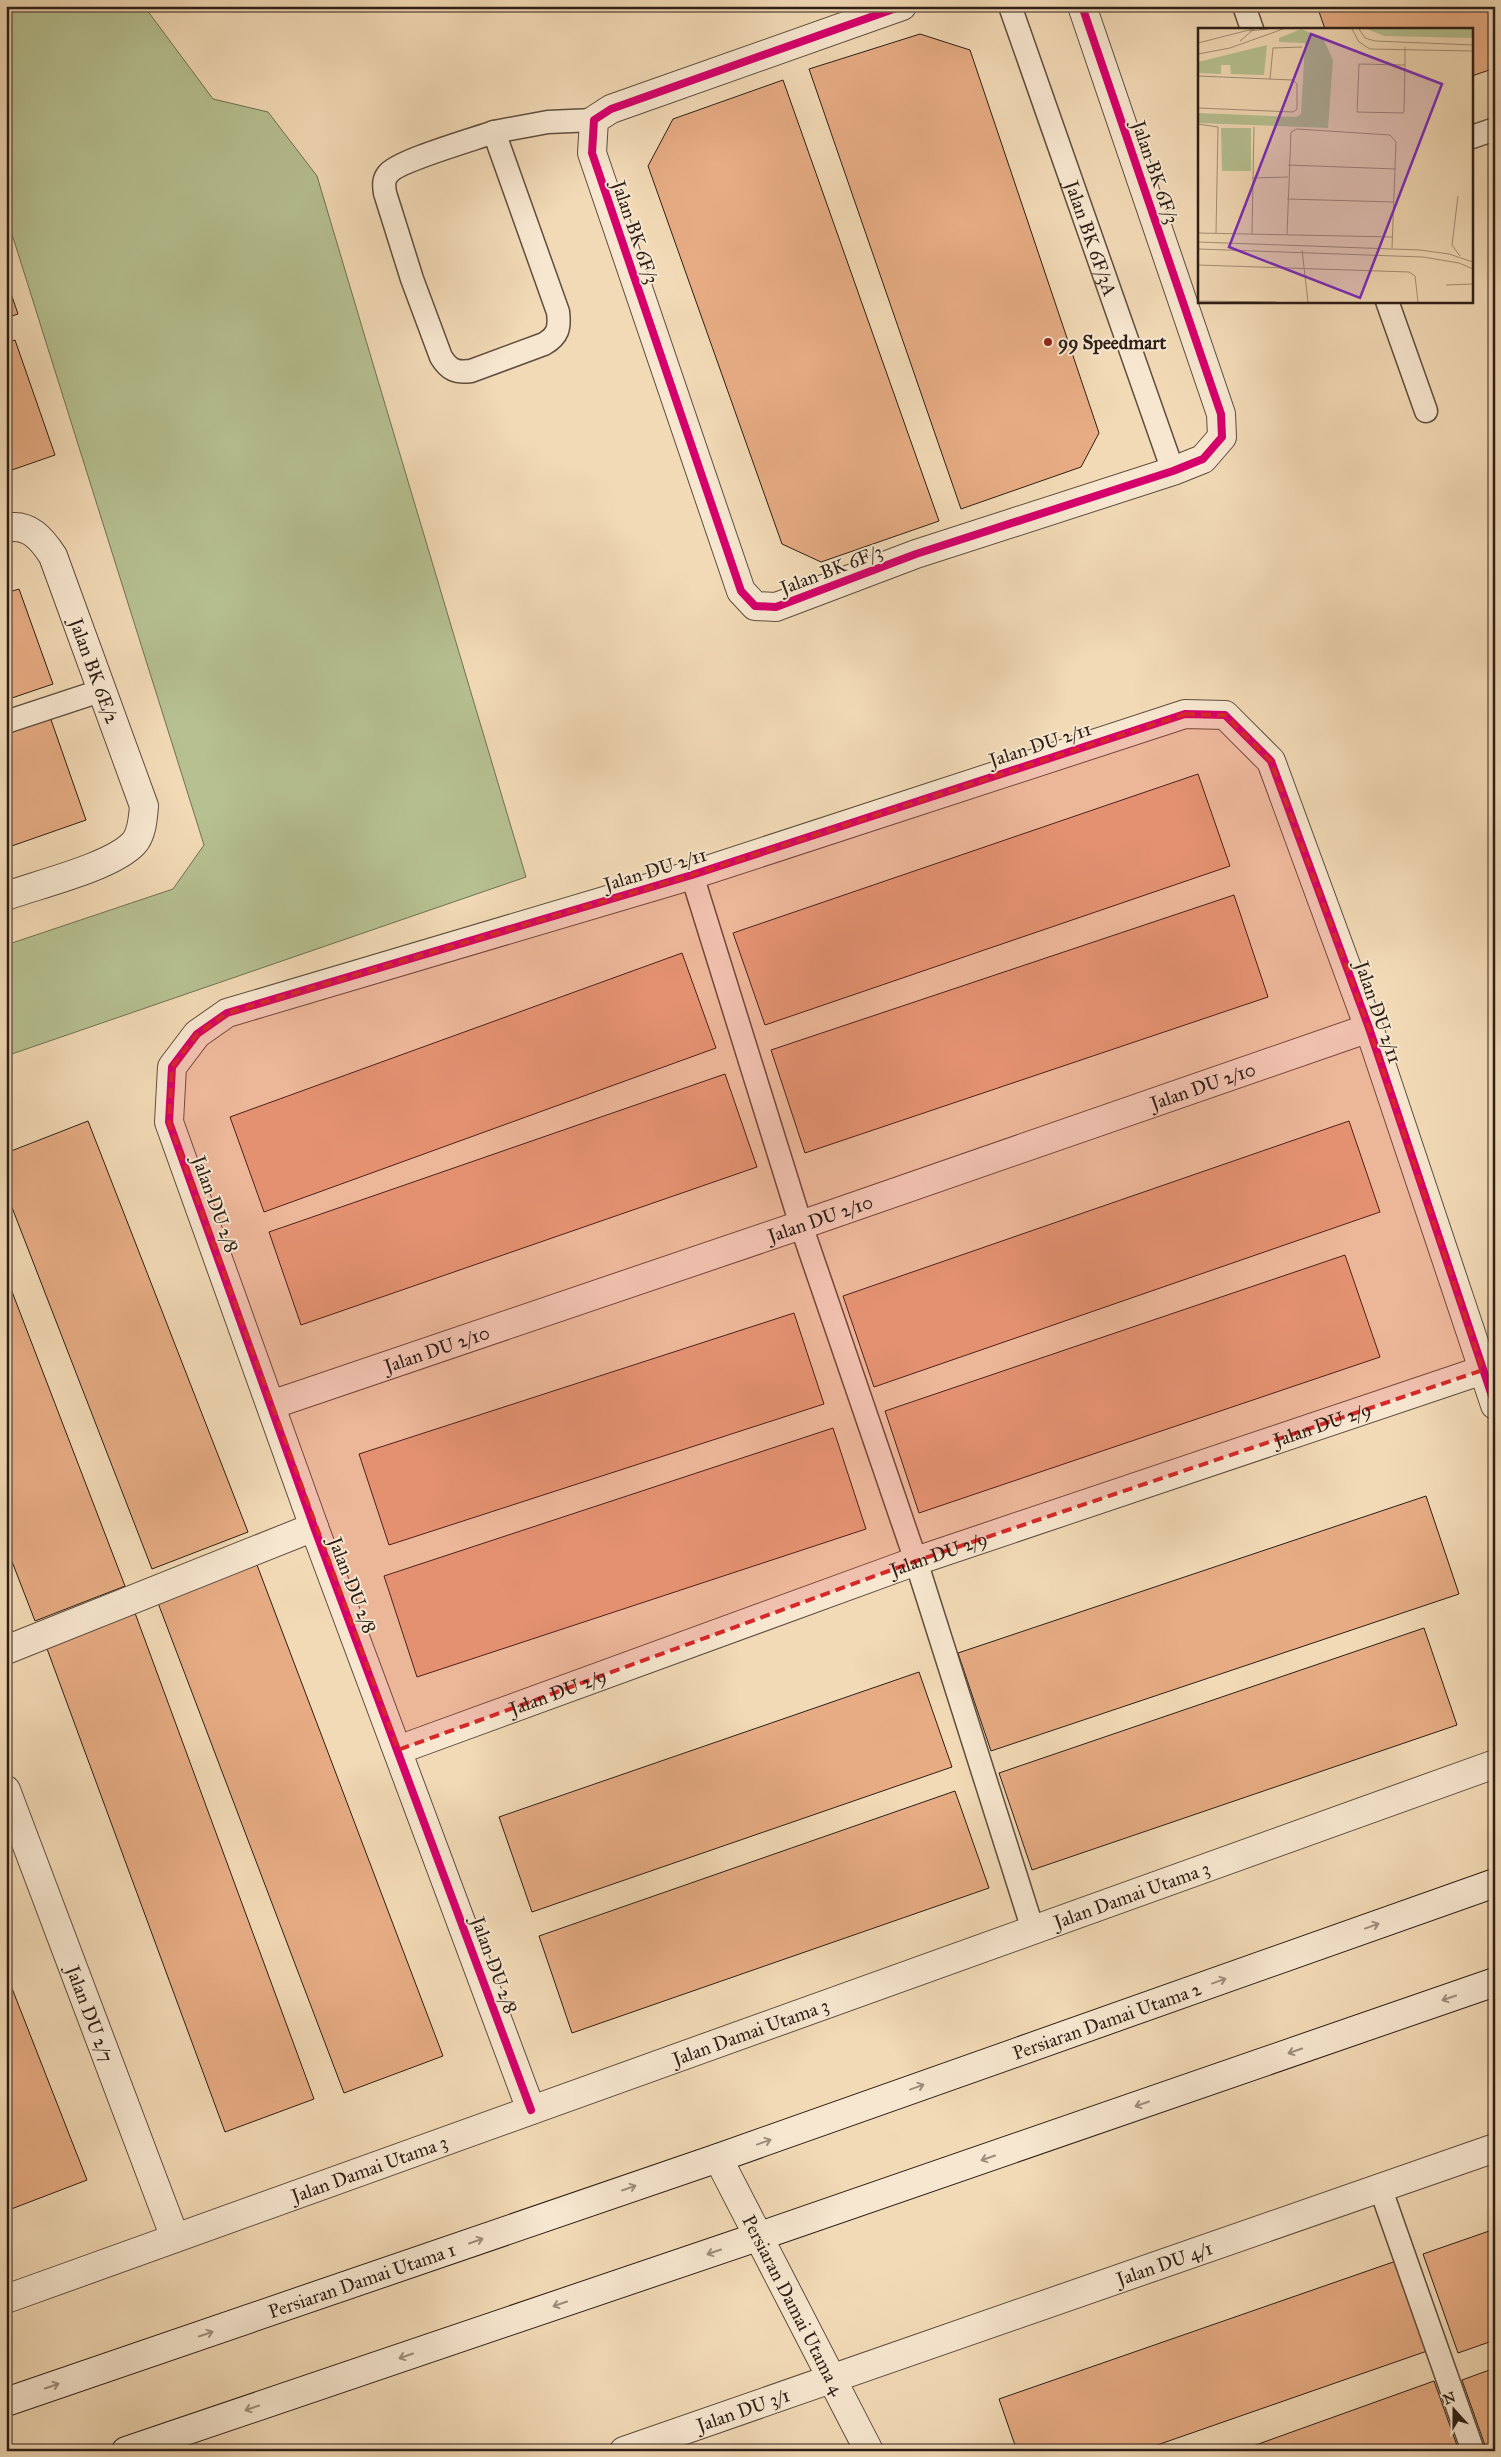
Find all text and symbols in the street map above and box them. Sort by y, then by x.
inset map [1198,28,1474,302]
street label: Jalan BK 6F/3 [1126,116,1184,227]
street label: Jalan BK 6F/3 [606,176,664,287]
street label: Jalan BK 6F/3A [1059,176,1122,299]
place label: 99 Speedmart [1058,331,1166,355]
marker: 99 Speedmart [1042,336,1054,348]
street label: Jalan BK 6F/3 [775,539,886,601]
street label: Jalan BK 6E/2 [63,613,124,727]
street label: Jalan DU 2/11 [984,717,1095,773]
street label: Jalan DU 2/11 [599,843,710,898]
street label: Jalan DU 2/11 [1349,956,1407,1066]
street label: Jalan DU 2/10 [1145,1057,1259,1117]
street label: Jalan DU 2/8 [186,1151,244,1256]
street label: Jalan DU 2/10 [763,1190,876,1249]
street label: Jalan DU 2/10 [379,1321,493,1379]
street label: Jalan DU 2/9 [1269,1398,1374,1453]
street label: Jalan DU 2/9 [885,1527,990,1583]
street label: Jalan DU 2/8 [322,1532,381,1637]
street label: Jalan DU 2/9 [504,1664,609,1722]
street label: Jalan Damai Utama 3 [1049,1856,1213,1935]
street label: Jalan DU 2/8 [465,1912,523,2017]
one-way arrow [1364,1921,1379,1930]
street label: Jalan DU 2/7 [60,1960,119,2065]
one-way arrow [1211,1976,1226,1985]
street label: Persiaran Damai Utama 2 [1010,1977,1205,2065]
street label: Jalan Damai Utama 3 [668,1993,832,2072]
one-way arrow [1441,1994,1457,2003]
one-way arrow [1288,2047,1303,2056]
one-way arrow [909,2082,925,2092]
one-way arrow [1134,2100,1150,2110]
street label: Jalan Damai Utama 3 [286,2130,451,2209]
one-way arrow [756,2137,771,2146]
one-way arrow [980,2153,996,2163]
one-way arrow [621,2183,637,2193]
street label: Persiaran Damai Utama 4 [737,2211,849,2399]
one-way arrow [467,2236,483,2245]
street label: Jalan DU 4/1 [1112,2236,1215,2292]
street label: Persiaran Damai Utama 1 [265,2238,459,2323]
one-way arrow [707,2248,722,2257]
one-way arrow [553,2300,568,2309]
one-way arrow [198,2328,214,2338]
one-way arrow [399,2352,415,2361]
one-way arrow [44,2381,60,2390]
street label: Jalan DU 3/1 [692,2383,793,2438]
north arrow [1428,2384,1478,2434]
text: N [1441,2388,1458,2408]
one-way arrow [245,2404,261,2413]

